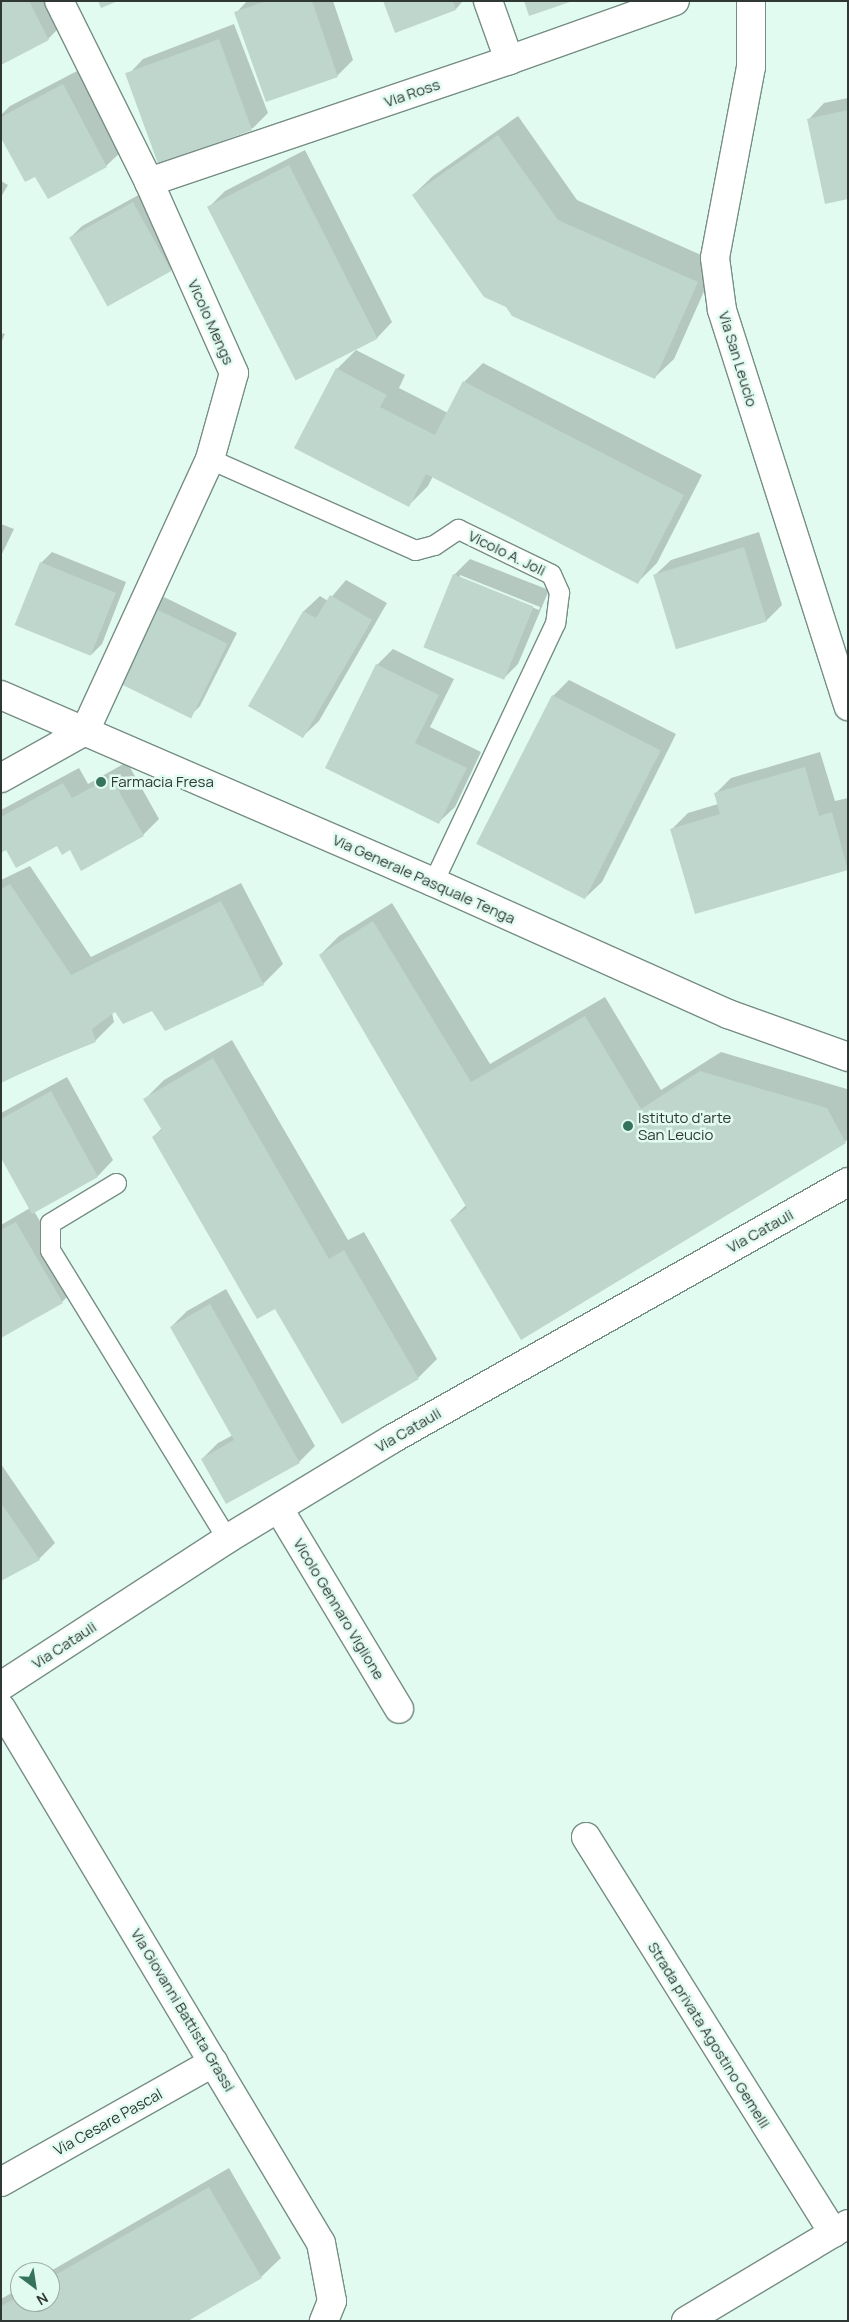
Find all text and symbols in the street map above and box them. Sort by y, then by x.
street label: Via Ross [382,75,442,111]
street label: Vicolo Mengs [184,277,238,367]
street label: Via San Leucio [715,309,761,409]
street label: Vicolo A. Joli [465,527,549,579]
place label: Farmacia Fresa [111,773,214,791]
marker: Farmacia Fresa [95,776,107,788]
street label: Via Generale Pasquale Tenga [330,831,518,927]
place label: Istituto d'arte San Leucio [638,1108,731,1143]
marker: Istituto d'arte San Leucio [622,1120,634,1132]
street label: Via Catauli [724,1205,796,1257]
street label: Via Catauli [372,1404,444,1456]
street label: Vicolo Gennaro Viglione [290,1535,388,1683]
street label: Via Catauli [29,1618,99,1672]
street label: Via Giovanni Battista Grassi [127,1925,239,2095]
street label: Strada privata Agostino Gemelli [644,1939,774,2131]
street label: Via Cesare Pascal [51,2085,165,2159]
north arrow [10,2262,60,2312]
text: N [33,2289,52,2310]

